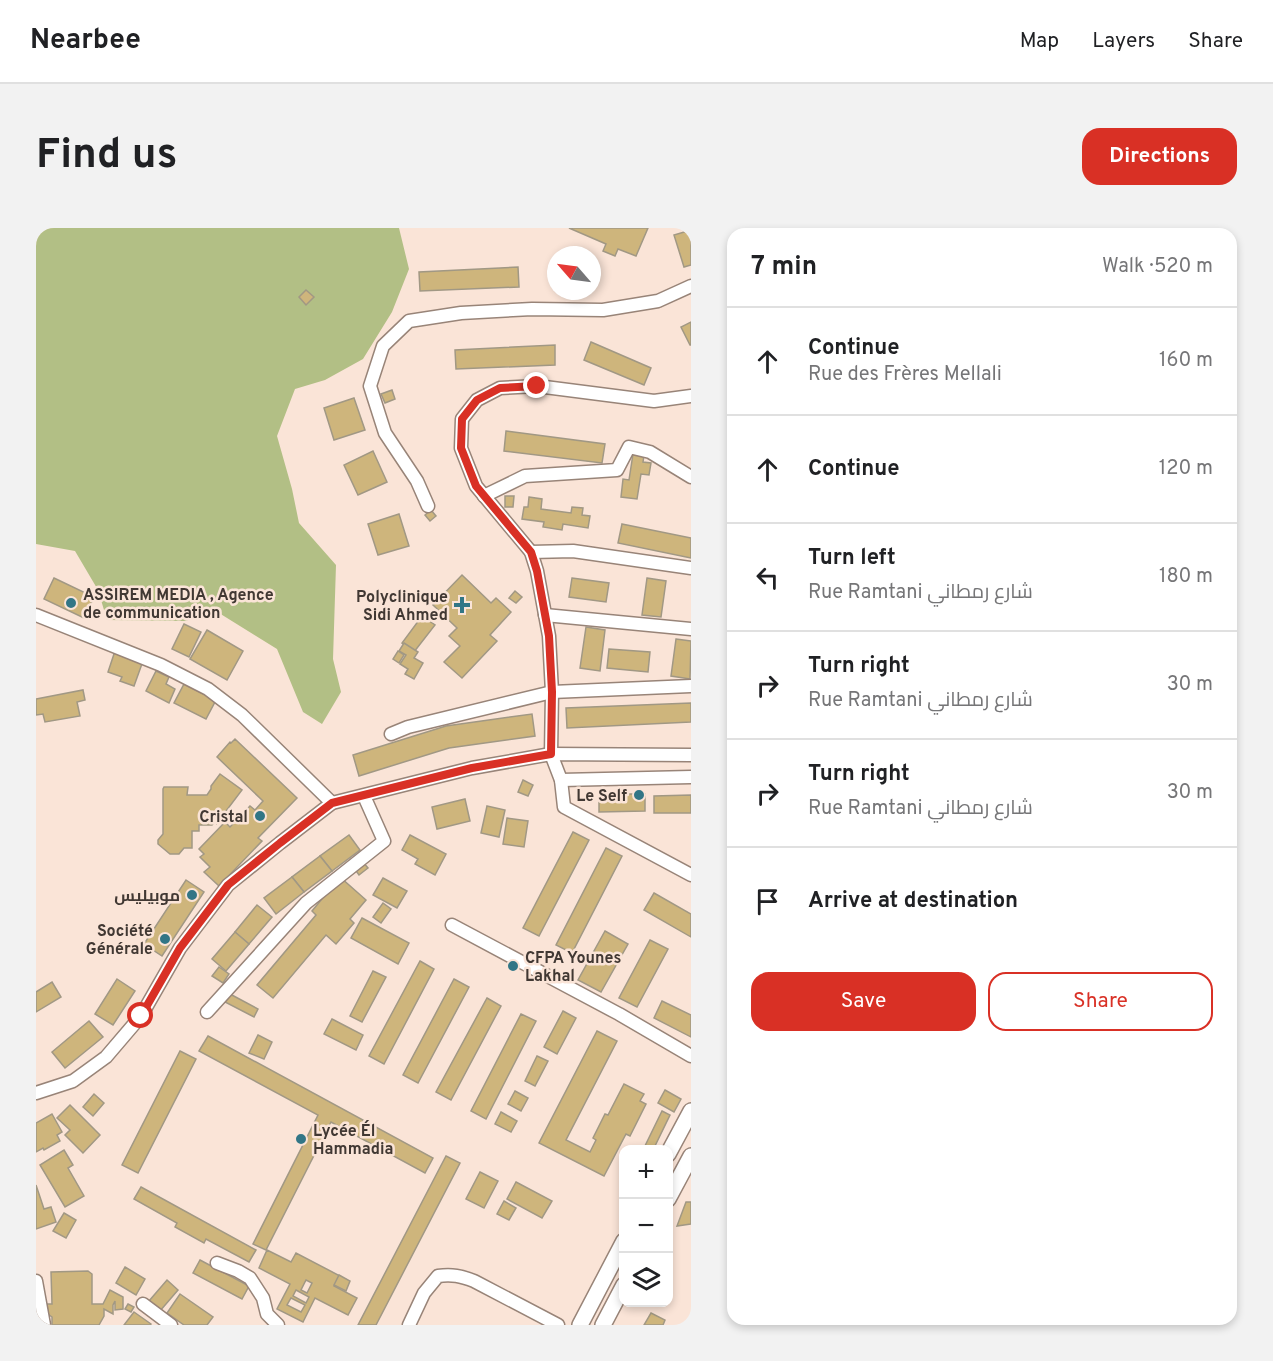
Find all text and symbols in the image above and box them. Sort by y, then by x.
text: Nearbee [30,23,141,59]
text: Map [1020,28,1059,55]
text: Layers [1092,28,1155,55]
text: Share [1188,28,1243,55]
button: Directions [1082,128,1237,185]
text: Find us [36,130,177,183]
north arrow [547,246,601,300]
text: 7 min [751,251,817,284]
text: Walk · 520 m [1102,254,1213,280]
text: Continue [808,335,899,362]
icon: ahead [751,345,784,378]
text: 160 m [1159,348,1213,374]
text: Rue des Frères Mellali [808,362,1002,388]
route end [523,372,549,398]
icon: ahead [751,453,784,486]
text: Continue [808,456,899,483]
text: 120 m [1159,456,1213,482]
text: Turn left [808,545,896,572]
icon: left [751,561,784,594]
text: 180 m [1159,564,1213,590]
text: Rue Ramtani شارع رمطاني [808,580,1033,606]
place label: ASSIREM MEDIA , Agence de communication [83,586,274,624]
place label: Polyclinique Sidi Ahmed [356,588,448,626]
marker: ASSIREM MEDIA , Agence de communication [64,596,78,610]
marker: Polyclinique Sidi Ahmed [453,596,471,614]
text: Turn right [808,653,910,680]
icon: right [751,669,784,702]
text: 30 m [1167,672,1213,698]
text: Rue Ramtani شارع رمطاني [808,688,1033,714]
text: Turn right [808,761,910,788]
icon: right [751,777,784,810]
text: 30 m [1167,780,1213,806]
place label: Le Self [576,787,627,807]
marker: Le Self [632,788,646,802]
text: Rue Ramtani شارع رمطاني [808,796,1033,822]
place label: Cristal [199,808,248,828]
marker: Cristal [253,809,267,823]
icon: arrive [751,885,784,918]
place label: موبيليس [114,887,180,907]
marker: موبيليس [185,888,199,902]
text: Arrive at destination [808,888,1018,915]
place label: Société Générale [86,922,153,960]
marker: Société Générale [158,932,172,946]
place label: CFPA Younes Lakhal [525,949,621,987]
marker: CFPA Younes Lakhal [506,959,520,973]
button: Save [751,972,976,1031]
button: Share [988,972,1213,1031]
route start [127,1002,153,1028]
place label: Lycée Él Hammadia [313,1120,393,1160]
marker: Lycée Él Hammadia [294,1132,308,1146]
map controls [619,1145,673,1307]
button: + [619,1145,673,1199]
button: − [619,1199,673,1253]
button: layers [619,1253,673,1307]

